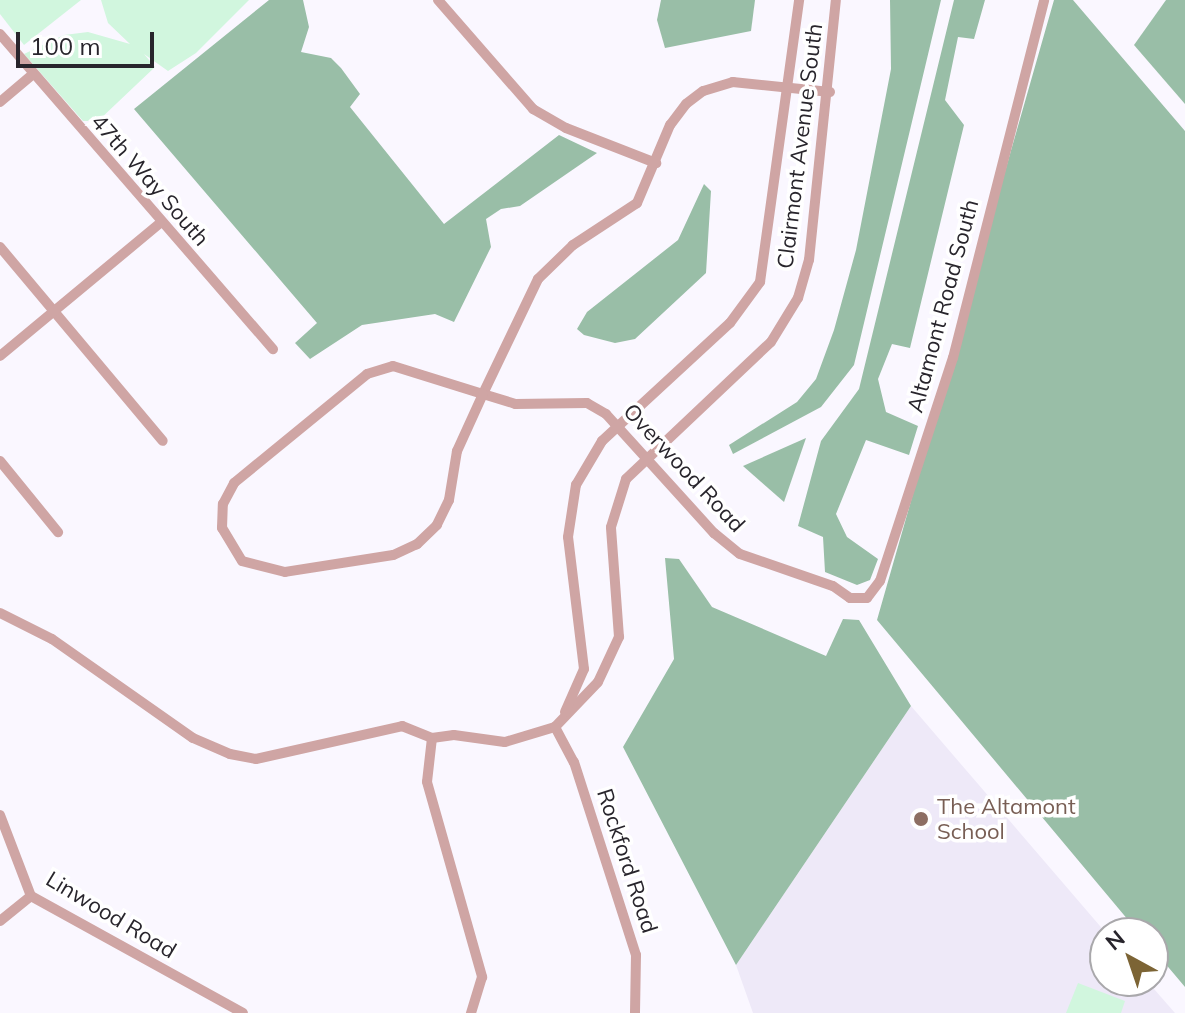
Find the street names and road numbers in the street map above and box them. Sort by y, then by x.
street label: Clairmont Avenue South [772,22,828,270]
street label: 47th Way South [86,109,214,251]
street label: Altamont Road South [902,196,984,416]
street label: Overwood Road [618,398,750,538]
street label: Rockford Road [591,786,663,936]
street label: Linwood Road [41,866,181,964]

